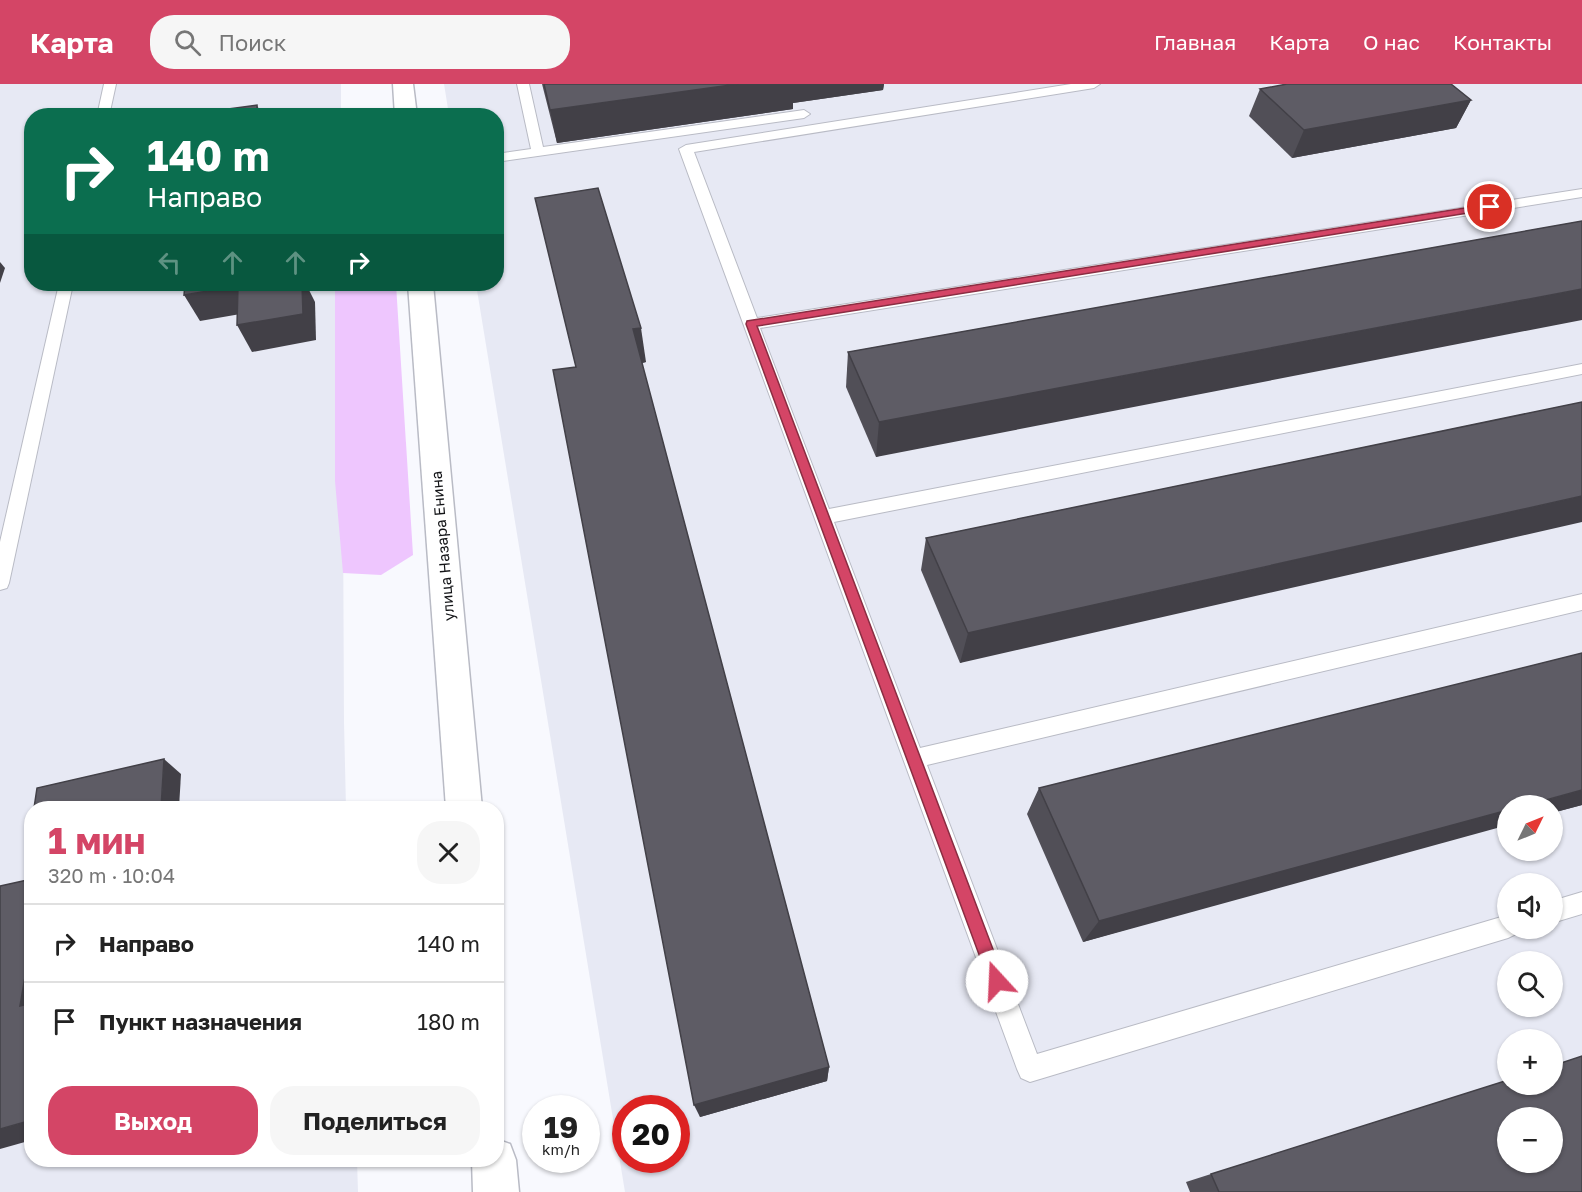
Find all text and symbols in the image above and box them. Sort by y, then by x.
search box [150,15,570,69]
text: Карта [30,26,114,59]
icon: search [171,26,204,59]
text: Поиск [219,29,286,56]
text: Главная [1154,29,1236,55]
text: Карта [1269,29,1330,55]
text: О нас [1363,29,1420,55]
text: Контакты [1453,29,1552,55]
text: 140 m [147,130,269,180]
icon: right [48,132,126,210]
text: Направо [147,181,262,213]
pin [1464,181,1515,232]
icon: arrive [1473,190,1506,223]
icon: left [153,246,186,279]
icon: ahead [216,246,249,279]
icon: ahead [279,246,312,279]
icon: right [342,246,375,279]
street label: улица Назара Енина [426,470,458,622]
north arrow [1497,795,1563,861]
map controls [1497,795,1563,1173]
text: 1 мин [48,819,145,862]
button: close [417,821,480,884]
text: 320 m · 10:04 [48,863,175,887]
button: sound [1497,873,1563,939]
icon: right [48,927,81,960]
text: Направо [99,930,194,957]
text: 140 m [417,930,480,957]
position arrow [965,949,1029,1013]
button: search [1497,951,1563,1017]
icon: arrive [48,1005,81,1038]
text: Пункт назначения [99,1008,302,1035]
text: 180 m [417,1008,480,1035]
button: + [1497,1029,1563,1095]
button: Выход [48,1086,258,1155]
button: Поделиться [270,1086,480,1155]
speed limit sign: 20 [612,1095,690,1173]
button: − [1497,1107,1563,1173]
text: 19 [544,1109,578,1145]
text: km/h [542,1140,580,1158]

